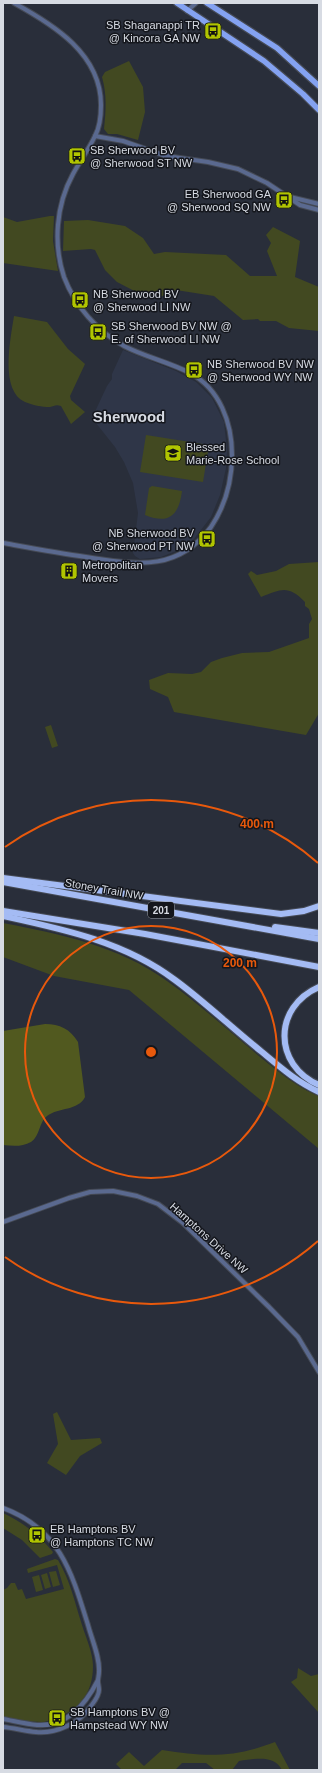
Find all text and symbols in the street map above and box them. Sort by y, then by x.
place label: SB Shaganappi TR @ Kincora GA NW [106,19,201,44]
bus stop icon: SB Shaganappi TR @ Kincora GA NW [203,21,223,41]
place label: SB Sherwood BV @ Sherwood ST NW [90,144,193,169]
bus stop icon: SB Sherwood BV @ Sherwood ST NW [67,146,87,166]
place label: EB Sherwood GA @ Sherwood SQ NW [167,188,272,213]
bus stop icon: EB Sherwood GA @ Sherwood SQ NW [274,190,294,210]
place label: NB Sherwood BV @ Sherwood LI NW [93,288,191,313]
bus stop icon: NB Sherwood BV @ Sherwood LI NW [70,290,90,310]
place label: SB Sherwood BV NW @ E. of Sherwood LI NW [111,320,232,345]
bus stop icon: SB Sherwood BV NW @ E. of Sherwood LI NW [88,322,108,342]
place label: NB Sherwood BV NW @ Sherwood WY NW [207,358,315,383]
bus stop icon: NB Sherwood BV NW @ Sherwood WY NW [184,360,204,380]
district label: Sherwood [93,408,165,425]
place label: Blessed Marie-Rose School [186,441,280,466]
school or university icon: Blessed Marie-Rose School [163,443,183,463]
place label: NB Sherwood BV @ Sherwood PT NW [92,527,195,552]
bus stop icon: NB Sherwood BV @ Sherwood PT NW [197,529,217,549]
place label: Metropolitan Movers [82,559,143,584]
building icon: Metropolitan Movers [59,561,79,581]
text: 400 m [240,817,274,831]
street label: Stoney Trail NW [64,876,145,902]
road number: 201 [148,902,174,918]
text: 200 m [223,956,257,970]
centre of rings [144,1045,158,1059]
street label: Hamptons Drive NW [168,1200,251,1276]
place label: EB Hamptons BV @ Hamptons TC NW [50,1523,154,1548]
bus stop icon: EB Hamptons BV @ Hamptons TC NW [27,1525,47,1545]
place label: SB Hamptons BV @ Hampstead WY NW [70,1706,170,1731]
bus stop icon: SB Hamptons BV @ Hampstead WY NW [47,1708,67,1728]

